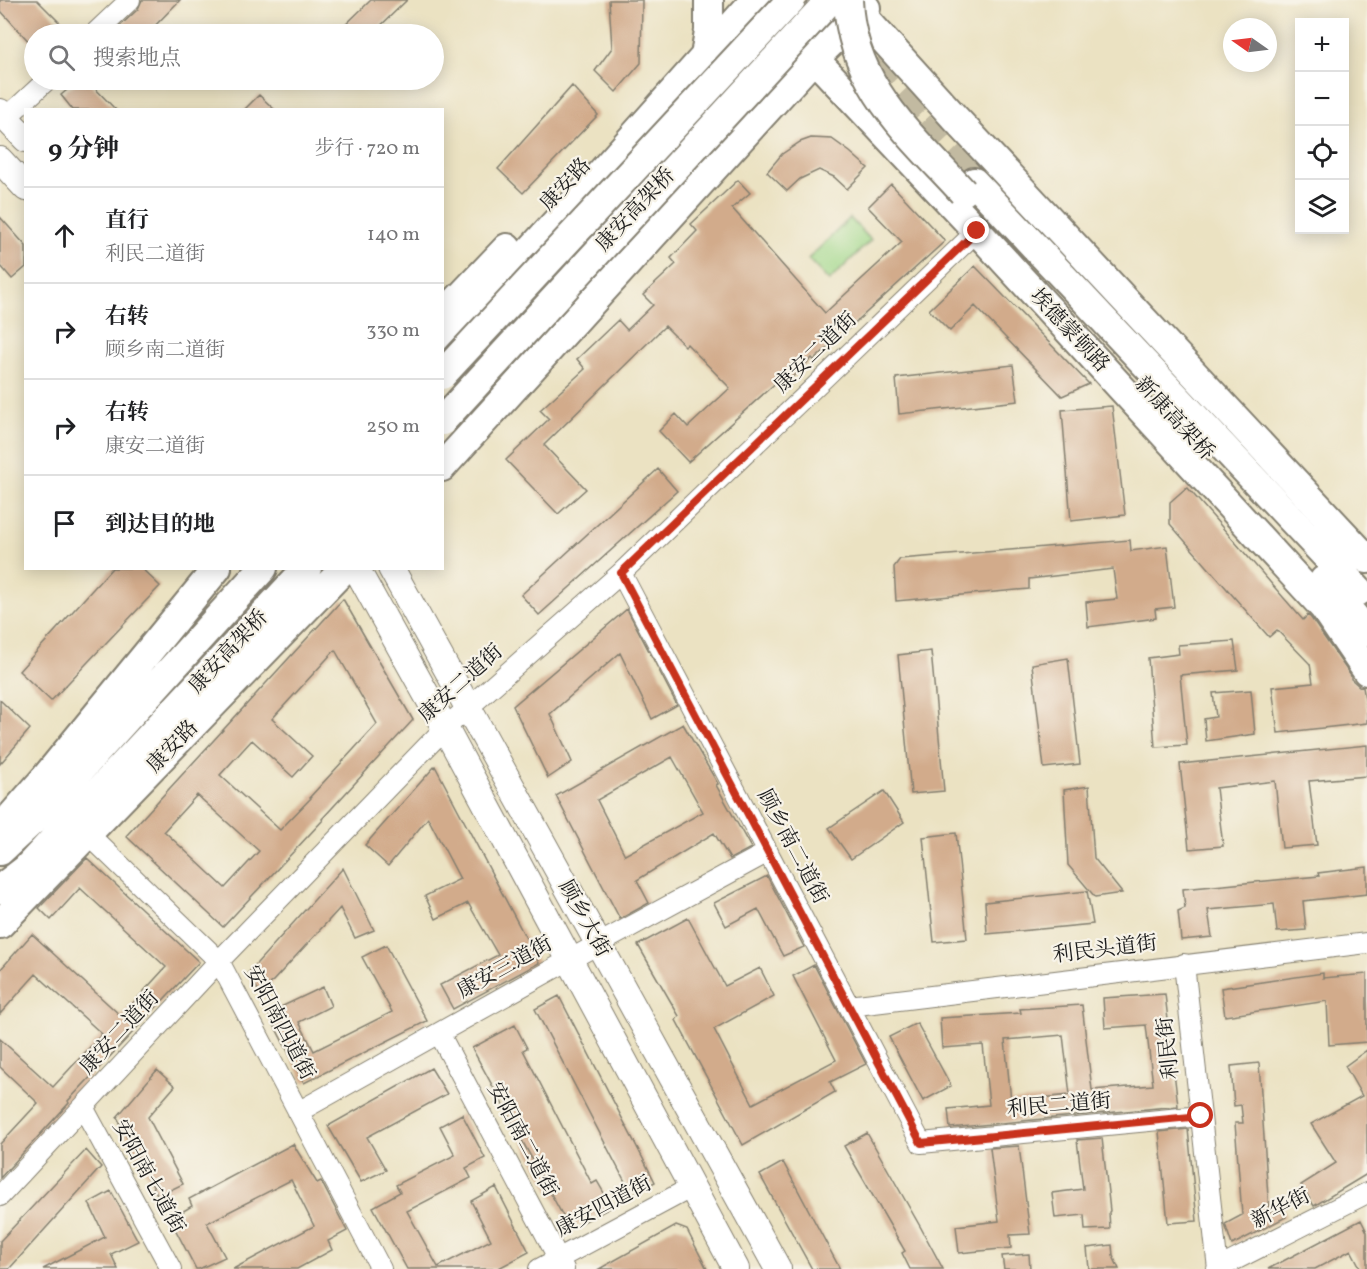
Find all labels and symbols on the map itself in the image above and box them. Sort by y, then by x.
north arrow [1223,18,1277,72]
street label: 康安路 [534,152,598,218]
street label: 康安高架桥 [590,162,682,258]
route end [963,217,989,243]
street label: 埃德蒙顿路 [1023,283,1115,379]
street label: 康安二道街 [768,306,864,400]
street label: 新康高架桥 [1128,371,1220,467]
street label: 康安高架桥 [183,604,275,700]
street label: 康安二道街 [412,638,510,730]
street label: 康安路 [141,714,205,780]
street label: 顾乡南二道街 [750,785,834,909]
street label: 顾乡大街 [551,875,617,963]
street label: 利民头道街 [1051,929,1159,971]
street label: 康安三道街 [452,930,558,1006]
street label: 安阳南四道街 [237,961,321,1085]
street label: 康安二道街 [74,985,166,1081]
street label: 利民街 [1151,1015,1187,1081]
street label: 安阳南二道街 [480,1078,564,1202]
street label: 利民二道街 [1005,1087,1113,1125]
route start [1187,1102,1213,1128]
street label: 安阳南七道街 [105,1115,191,1239]
street label: 康安四道街 [551,1170,657,1244]
street label: 新华街 [1246,1182,1316,1236]

